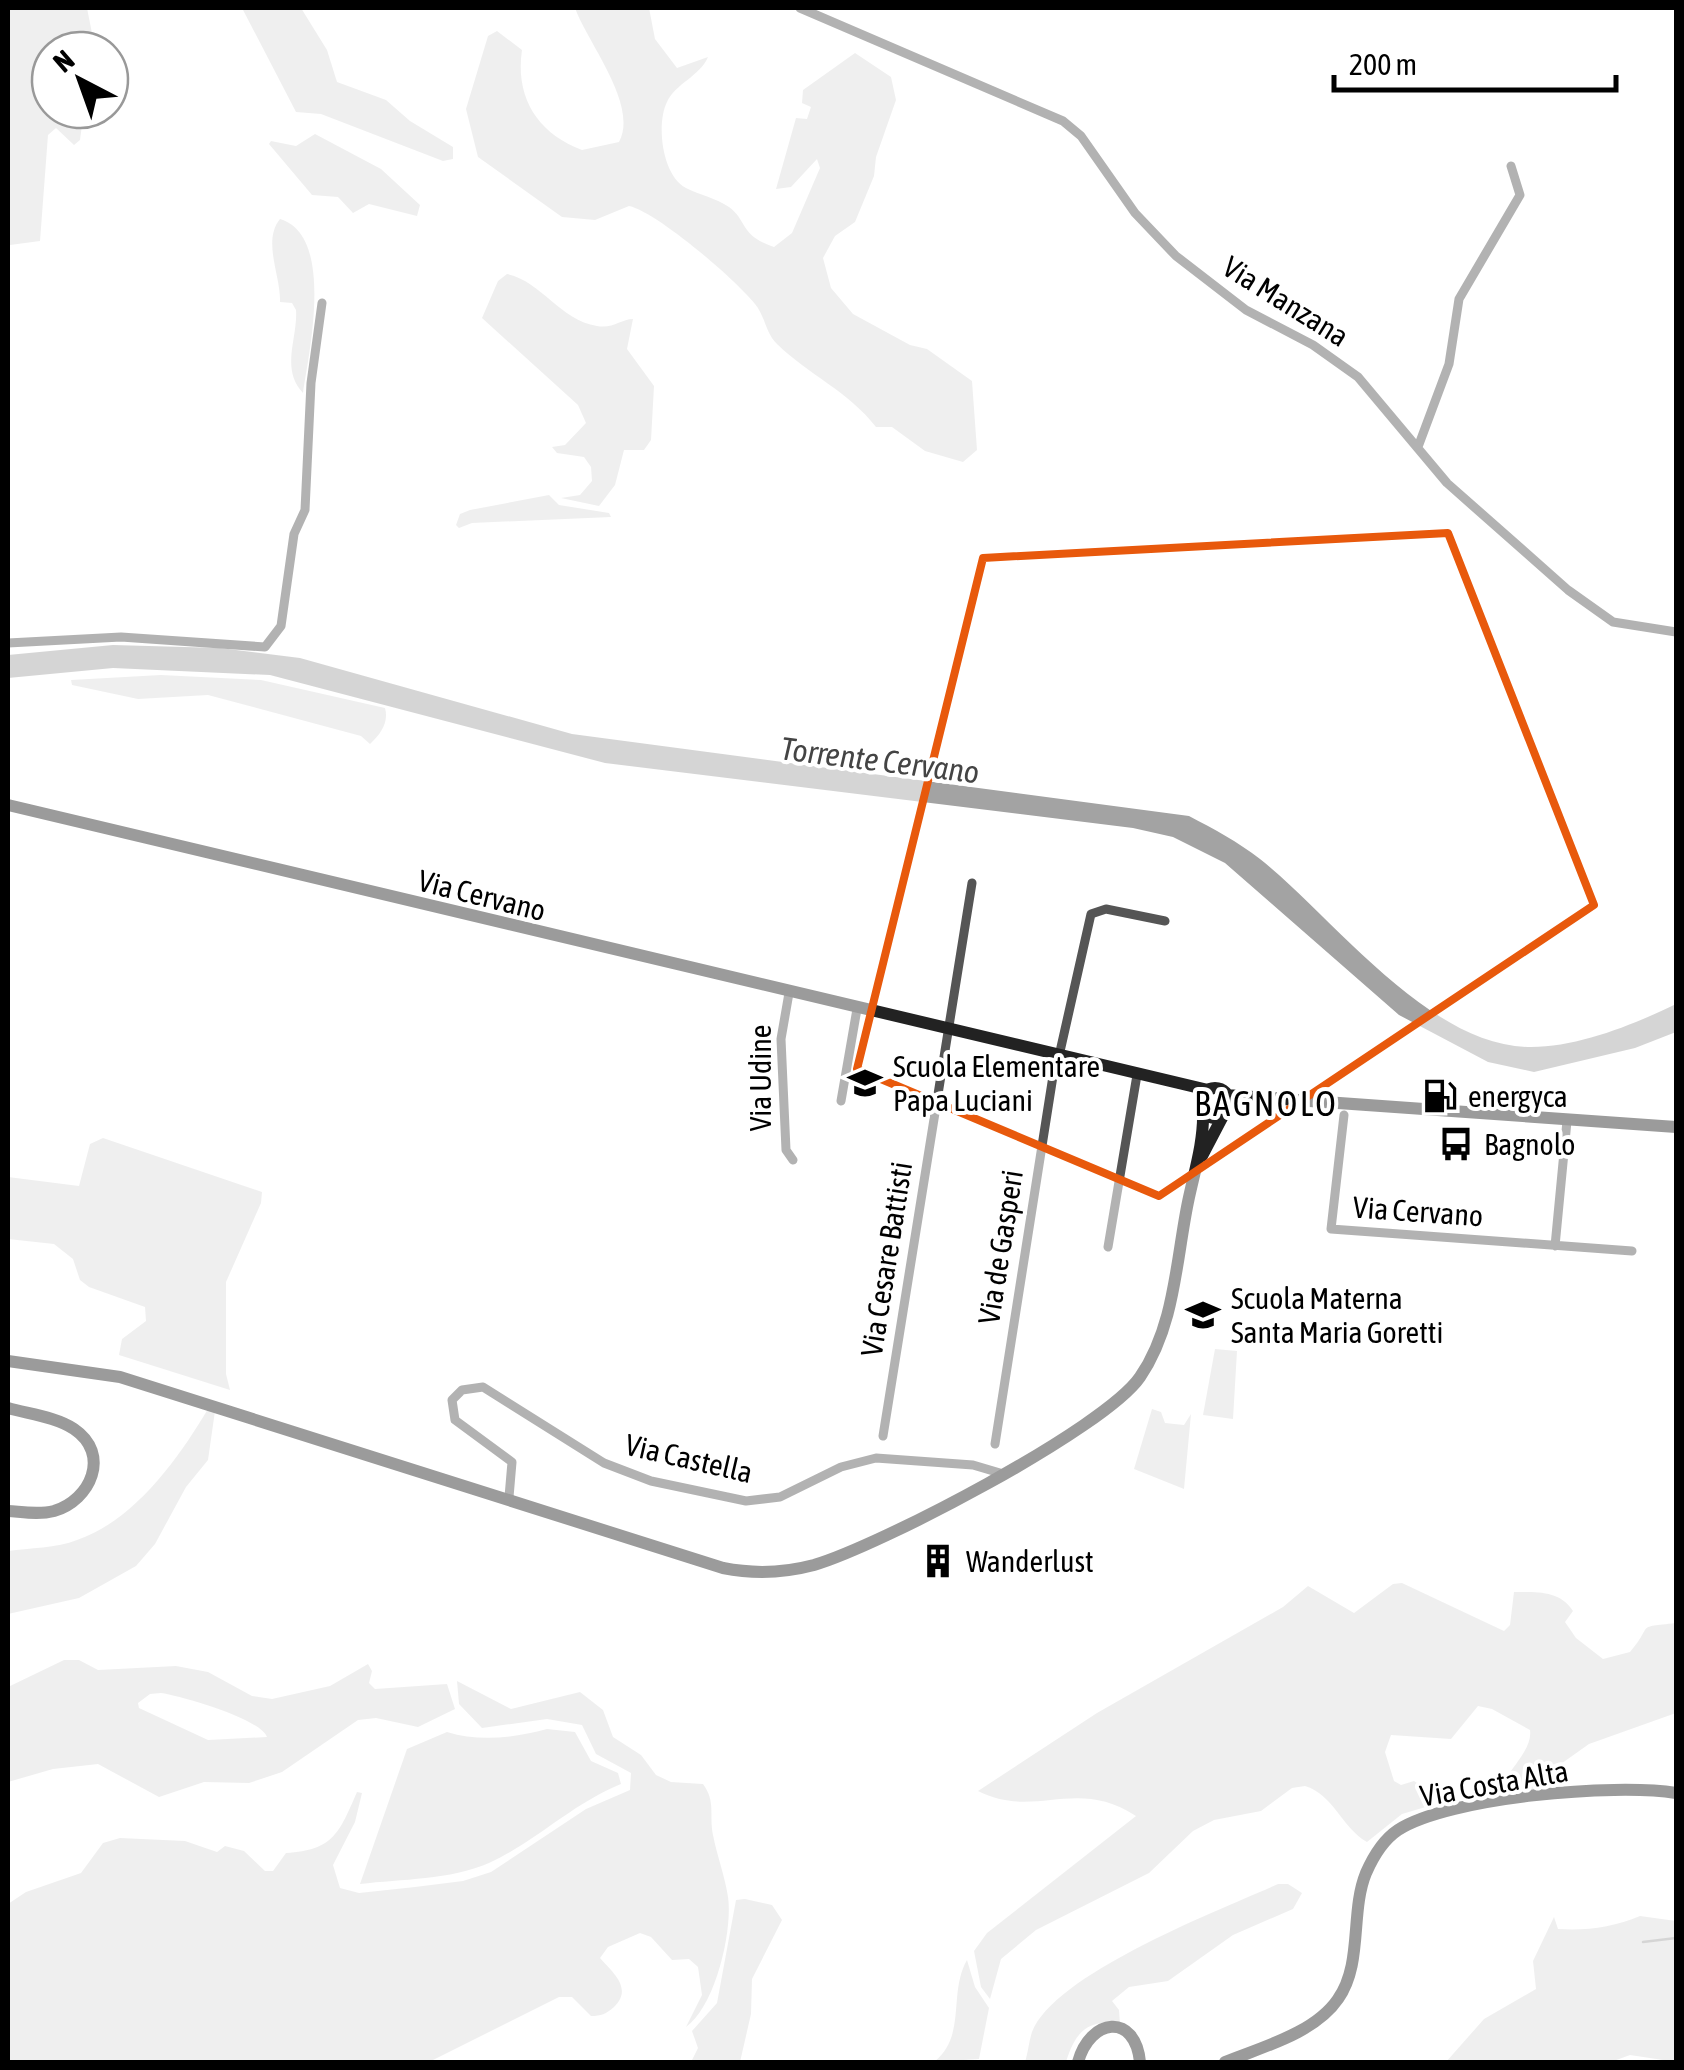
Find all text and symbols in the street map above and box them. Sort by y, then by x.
north arrow [30,30,130,130]
scale bar [1334,30,1616,92]
text: N [47,44,80,79]
text: 200 m [1349,47,1417,81]
street label: Via Manzana [1217,249,1355,353]
water label: Torrente Cervano [779,729,981,791]
street label: Via Cervano [415,863,549,927]
street label: Via Udine [743,1025,777,1131]
place label: Scuola Elementare Papa Luciani [893,1049,1100,1117]
school or university icon: Scuola Elementare Papa Luciani [846,1064,884,1102]
fuel station icon: energyca [1421,1077,1459,1115]
place label: energyca [1468,1079,1568,1113]
district label: BAGNOLO [1194,1083,1338,1123]
bus stop icon: Bagnolo [1437,1125,1475,1163]
place label: Bagnolo [1484,1127,1575,1161]
street label: Via Cesare Battisti [854,1159,918,1359]
street label: Via de Gasperi [971,1167,1029,1327]
street label: Via Cervano [1352,1189,1484,1233]
place label: Scuola Materna Santa Maria Goretti [1231,1281,1443,1349]
school or university icon: Scuola Materna Santa Maria Goretti [1184,1296,1222,1334]
street label: Via Castella [622,1427,756,1489]
building icon: Wanderlust [919,1542,957,1580]
place label: Wanderlust [966,1544,1094,1578]
street label: Via Costa Alta [1417,1753,1571,1813]

